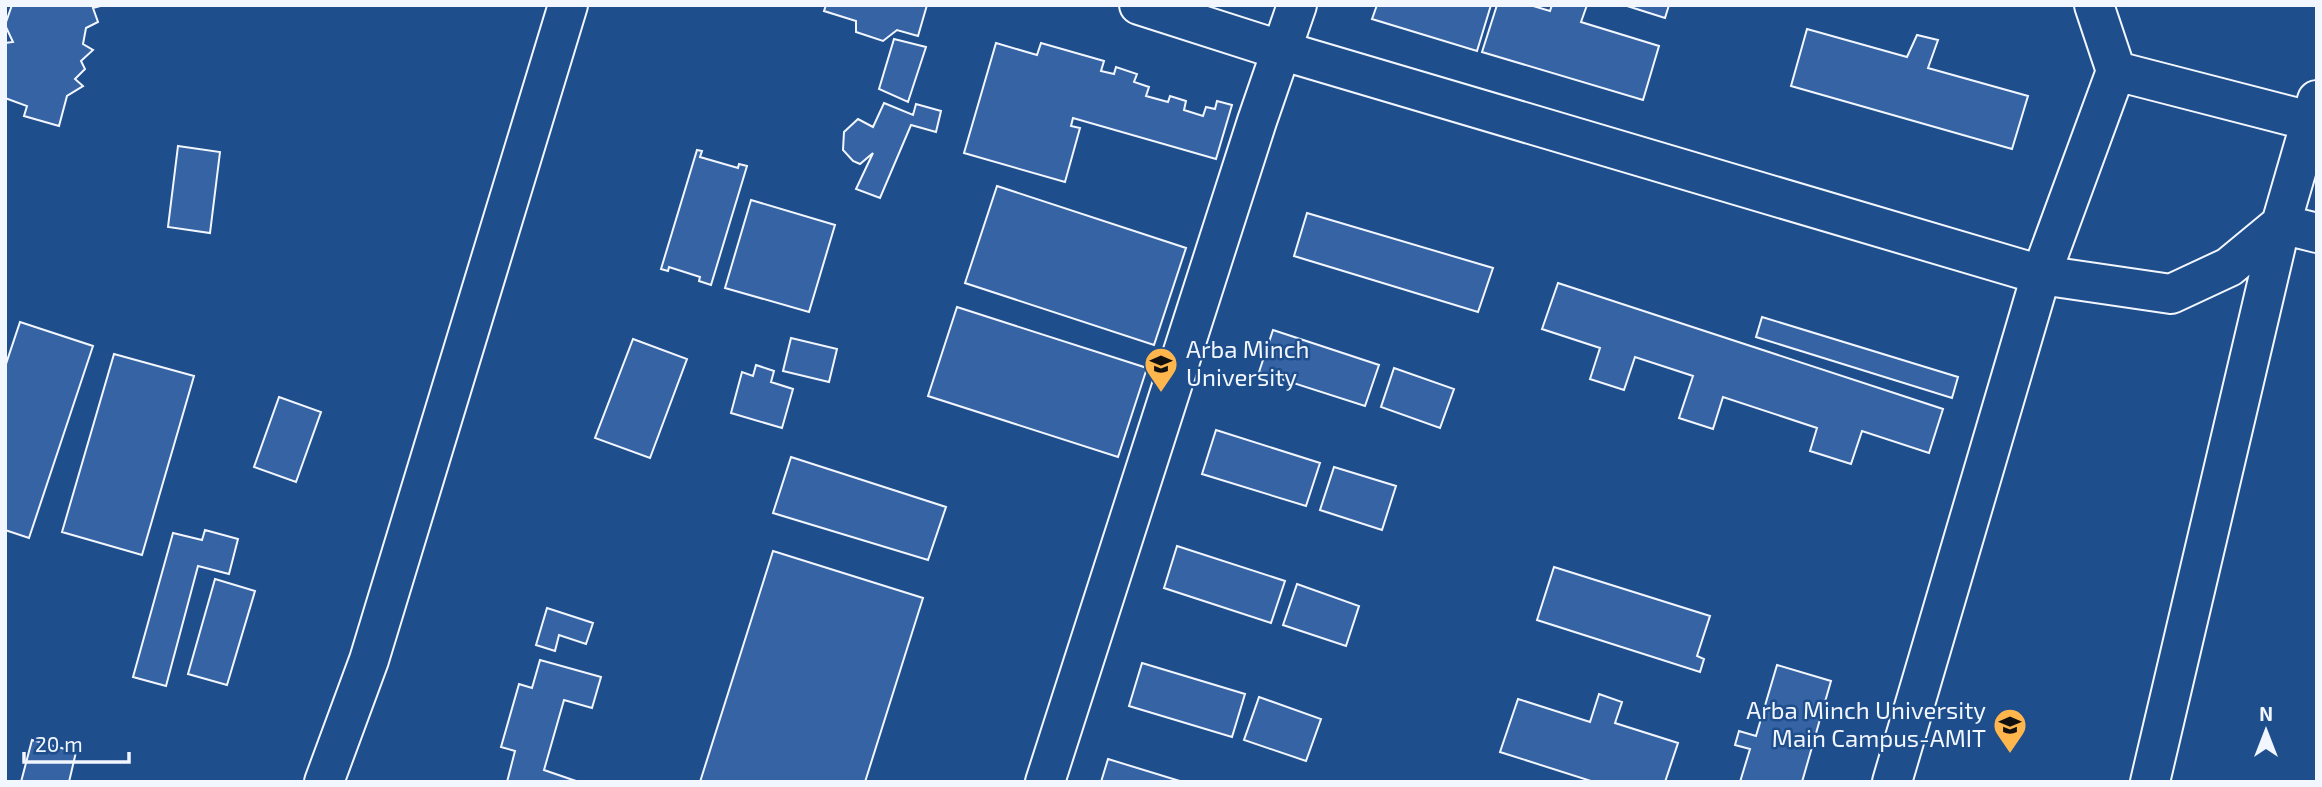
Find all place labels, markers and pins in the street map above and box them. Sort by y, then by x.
place label: Arba Minch University [1186,334,1309,391]
school or university icon: Arba Minch University [1142,345,1180,394]
place label: Arba Minch University Main Campus-AMIT [1746,695,1986,752]
school or university icon: Arba Minch University Main Campus-AMIT [1991,706,2029,755]

